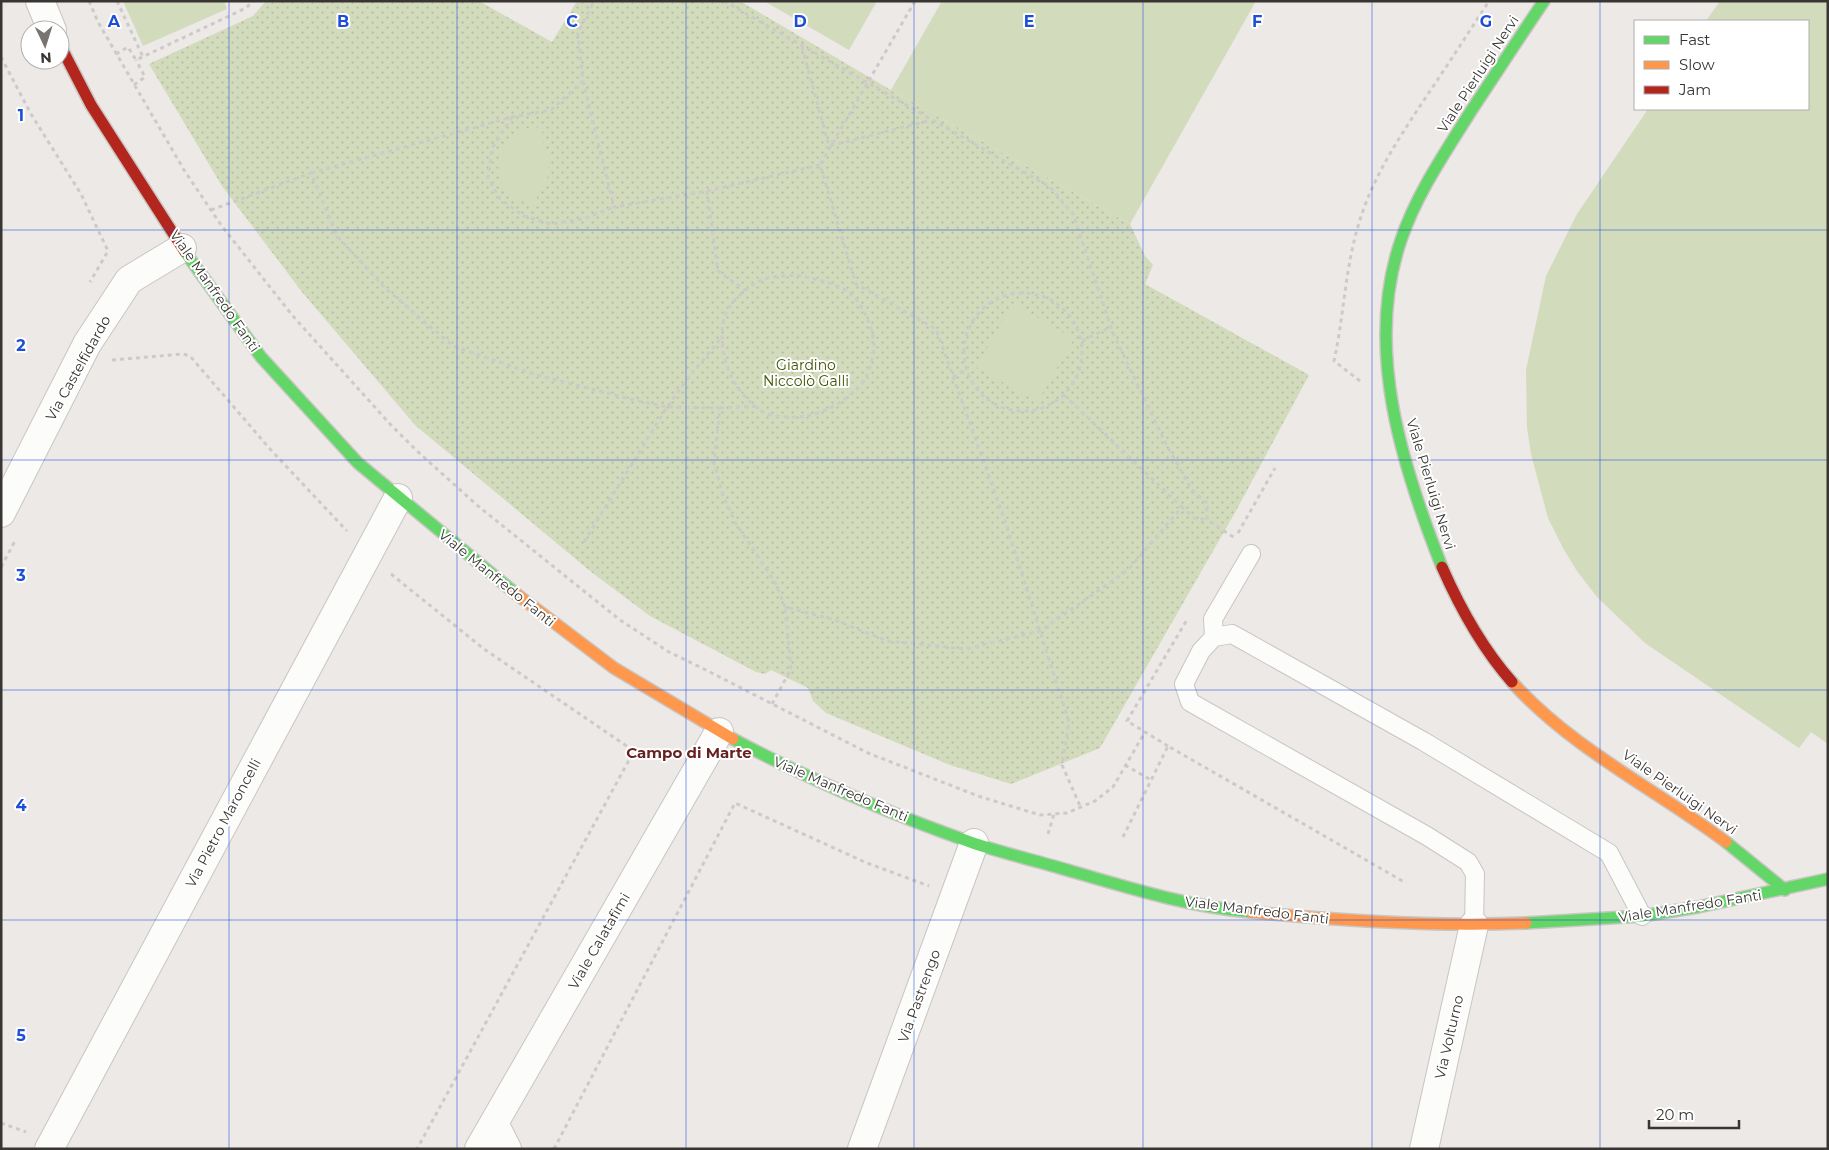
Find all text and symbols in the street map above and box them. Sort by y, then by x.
text: A [107,12,121,31]
text: B [337,12,349,31]
text: C [566,12,578,31]
text: D [793,12,807,31]
text: E [1024,12,1034,31]
text: F [1252,12,1262,31]
street label: Viale Pierluigi Nervi [1433,12,1523,136]
text: G [1480,12,1492,31]
north arrow [20,20,70,70]
legend [1634,20,1809,110]
text: Fast [1679,30,1710,49]
text: N [40,49,52,67]
text: Slow [1679,55,1715,74]
text: Jam [1678,80,1711,99]
text: 1 [18,106,24,125]
street label: Viale Manfredo Fanti [166,227,264,355]
street label: Via Castelfidardo [42,312,114,424]
text: 2 [16,336,26,355]
park label: Giardino Niccolò Galli [763,356,849,390]
street label: Viale Pierluigi Nervi [1402,416,1460,552]
street label: Viale Manfredo Fanti [435,525,559,631]
text: 3 [15,566,26,585]
district label: Campo di Marte [626,743,752,762]
street label: Viale Pierluigi Nervi [1619,746,1741,838]
street label: Viale Manfredo Fanti [771,752,911,826]
street label: Via Pietro Maroncelli [181,755,265,891]
text: 4 [15,796,27,815]
street label: Viale Manfredo Fanti [1617,886,1763,926]
street label: Viale Calatafimi [564,890,634,992]
street label: Viale Manfredo Fanti [1184,892,1330,928]
street label: Via Pastrengo [894,947,944,1045]
street label: Via Volturno [1431,993,1467,1081]
text: 5 [16,1026,26,1045]
scale bar [1649,1098,1739,1130]
text: 20 m [1656,1105,1694,1124]

